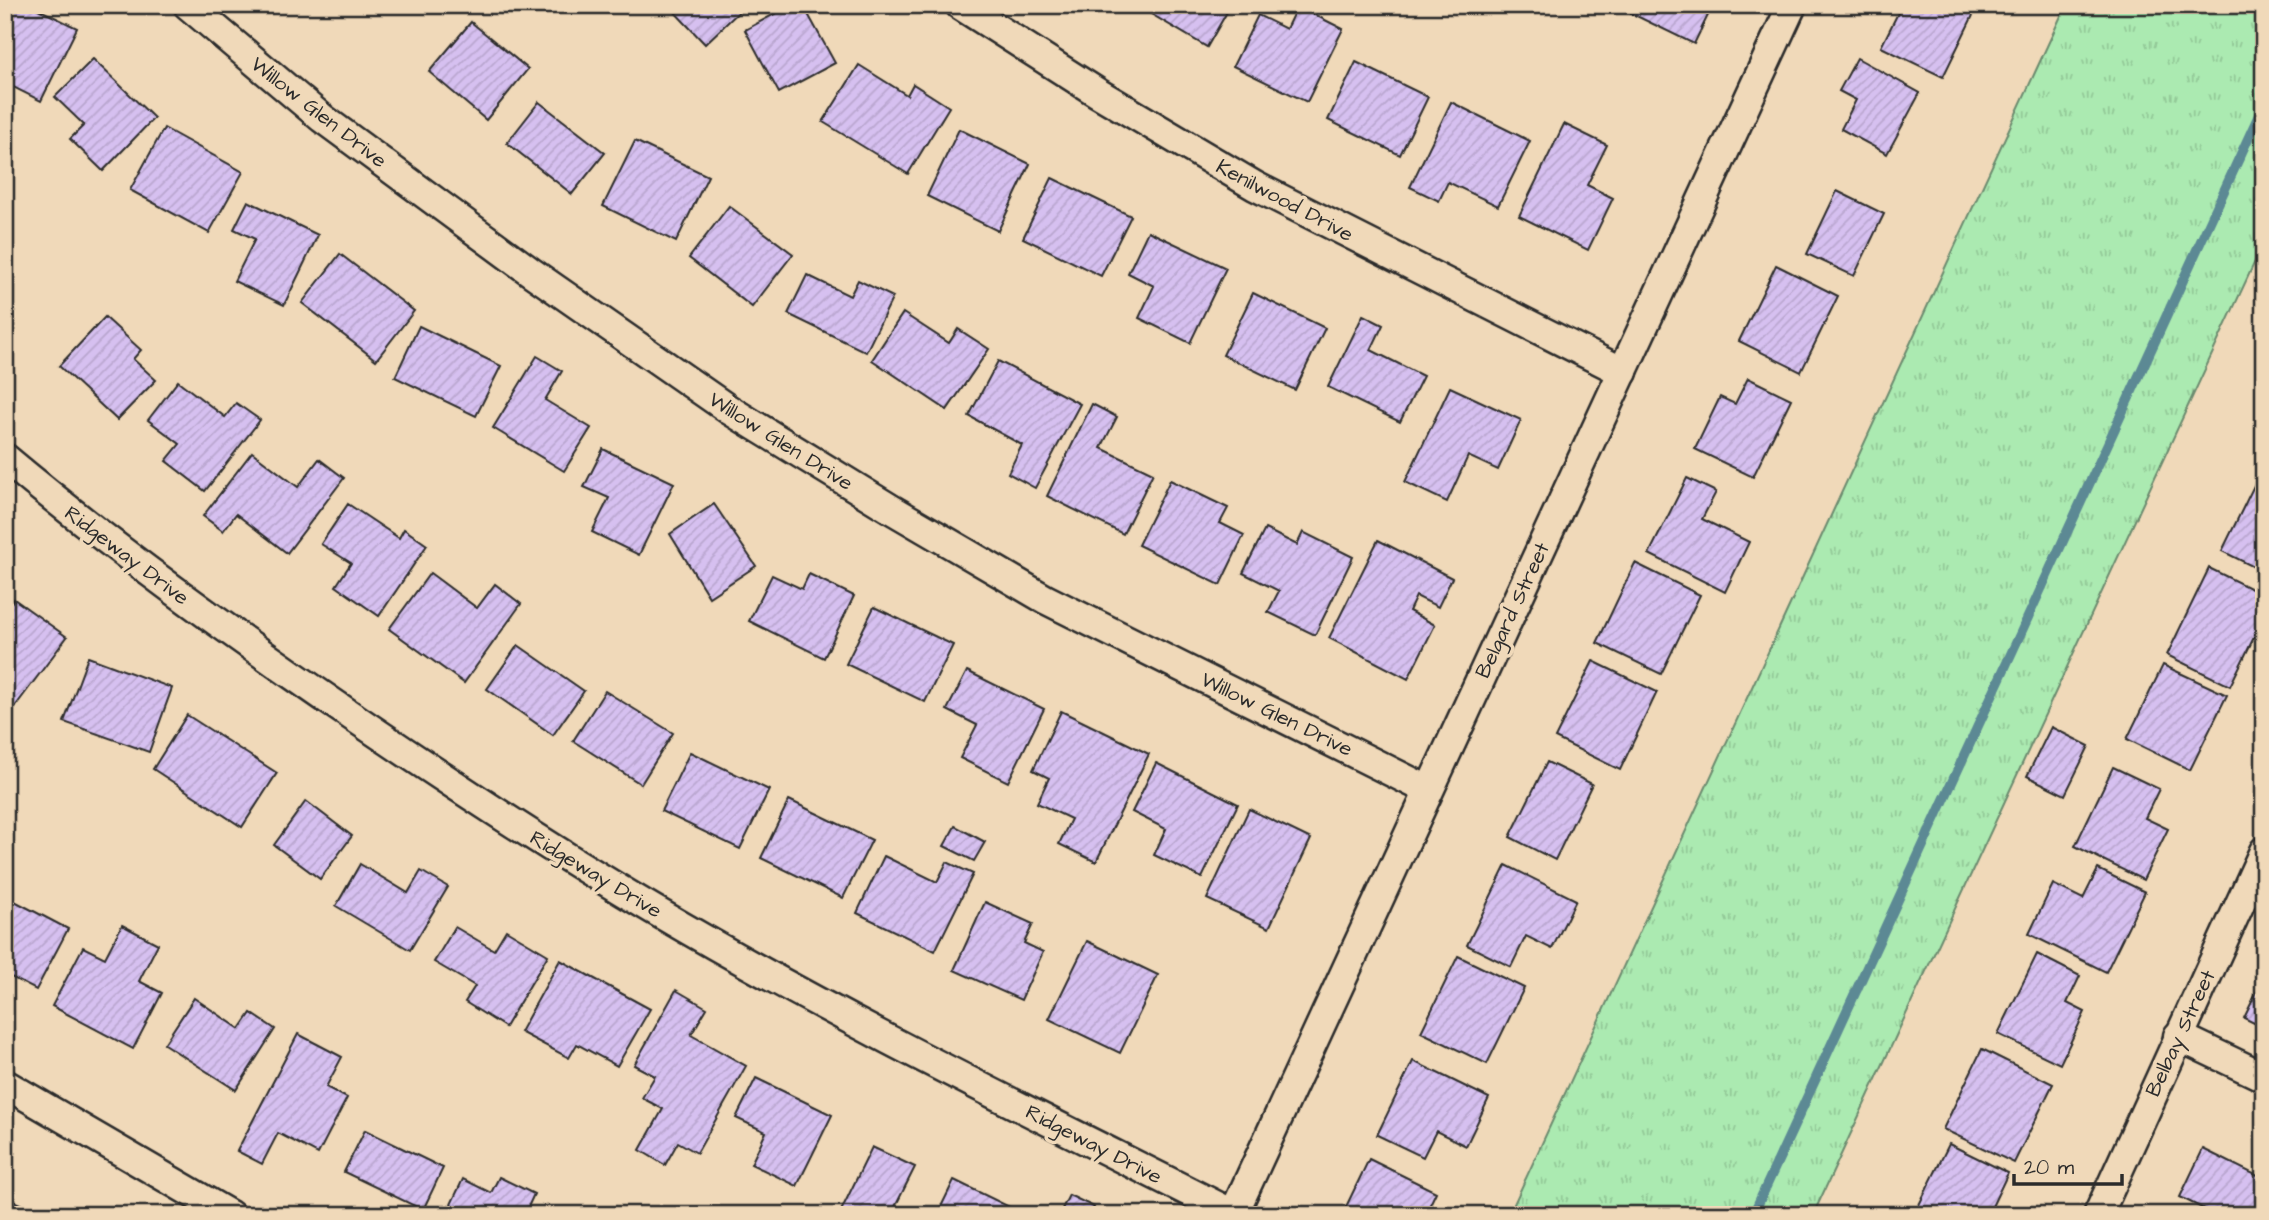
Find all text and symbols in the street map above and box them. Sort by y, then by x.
street label: Willow Glen Drive [245,50,393,175]
street label: Kenilwood Drive [1211,152,1358,249]
street label: Willow Glen Drive [703,385,859,498]
street label: Ridgeway Drive [57,499,195,614]
street label: Belgard Street [1468,537,1559,684]
street label: Willow Glen Drive [1196,665,1358,764]
street label: Ridgeway Drive [523,824,667,927]
street label: Belbay Street [2138,965,2225,1102]
street label: Ridgeway Drive [1020,1098,1167,1193]
scale bar [2014,1143,2122,1187]
text: 20 m [2024,1153,2075,1182]

